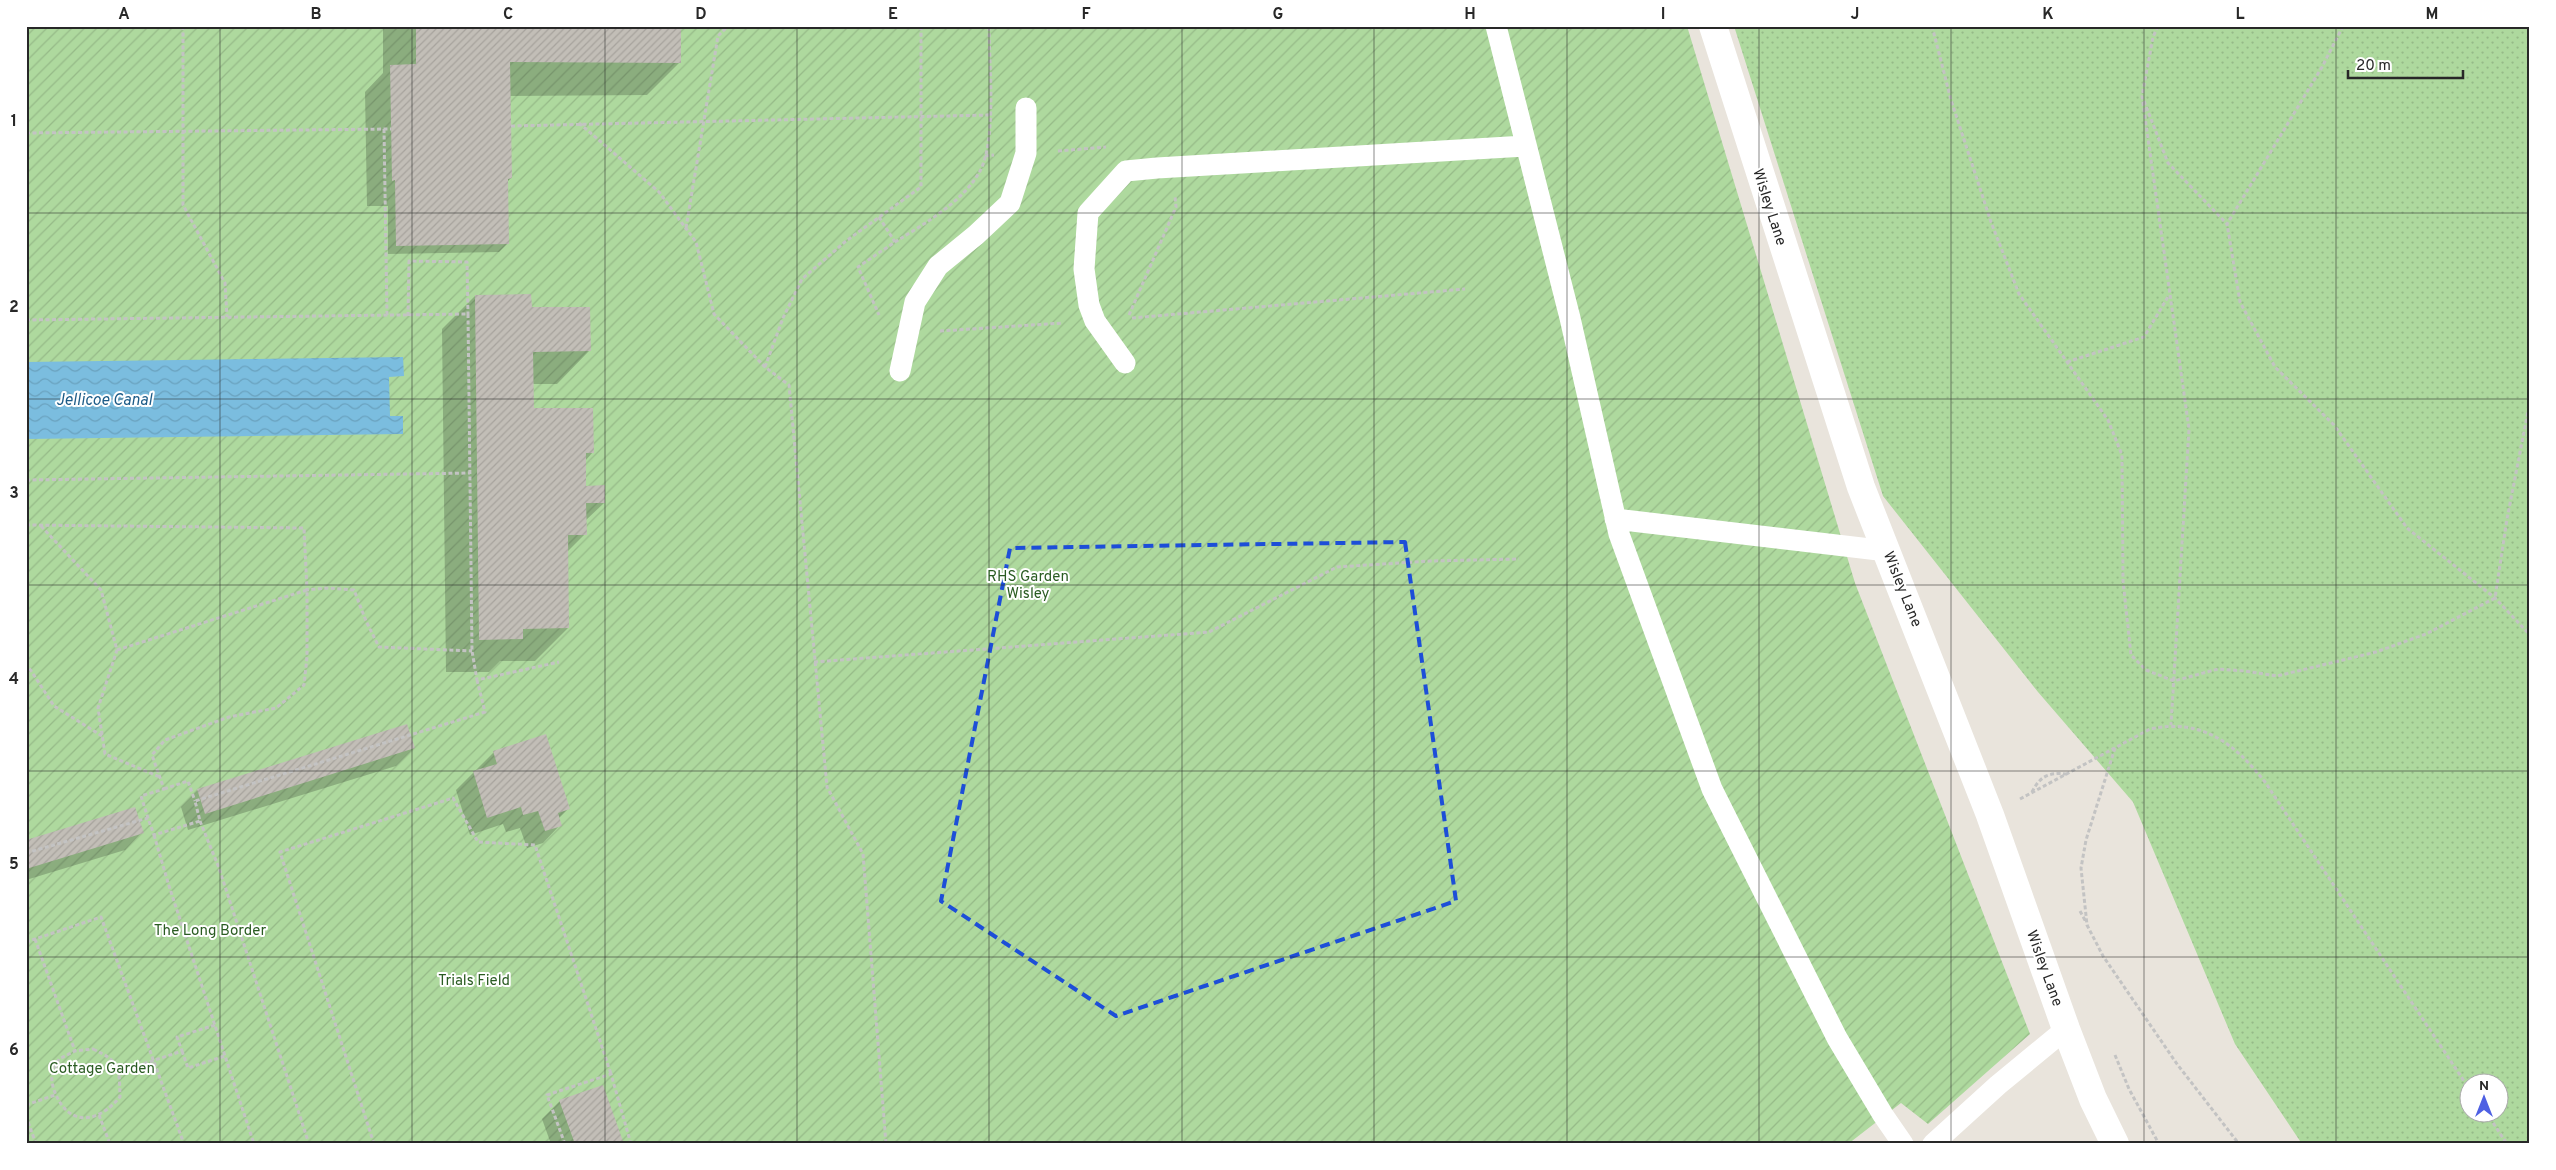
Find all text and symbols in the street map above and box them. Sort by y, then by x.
text: A [118,5,130,25]
text: B [310,5,322,25]
text: C [503,5,513,25]
text: D [695,5,707,25]
text: E [888,5,898,25]
text: F [1081,5,1091,25]
text: G [1273,5,1283,25]
text: H [1464,5,1476,25]
text: I [1661,5,1665,25]
text: J [1851,5,1859,25]
text: K [2042,5,2054,25]
text: L [2235,5,2245,25]
text: M [2426,5,2438,25]
scale bar [2348,48,2464,80]
text: 20 m [2356,57,2391,76]
text: 1 [11,112,17,132]
street label: Wisley Lane [1747,167,1790,248]
text: 2 [9,298,19,318]
water label: Jellicoe Canal [56,391,153,411]
text: 3 [9,484,19,504]
street label: Wisley Lane [1878,549,1925,630]
park label: RHS Garden Wisley [987,568,1069,604]
text: 4 [9,670,19,690]
text: 5 [9,855,19,875]
park label: The Long Border [154,922,266,941]
street label: Wisley Lane [2021,928,2066,1009]
park label: Trials Field [438,972,510,991]
text: 6 [9,1041,19,1061]
park label: Cottage Garden [49,1060,155,1079]
north arrow [2458,1072,2508,1122]
text: N [2479,1078,2489,1095]

